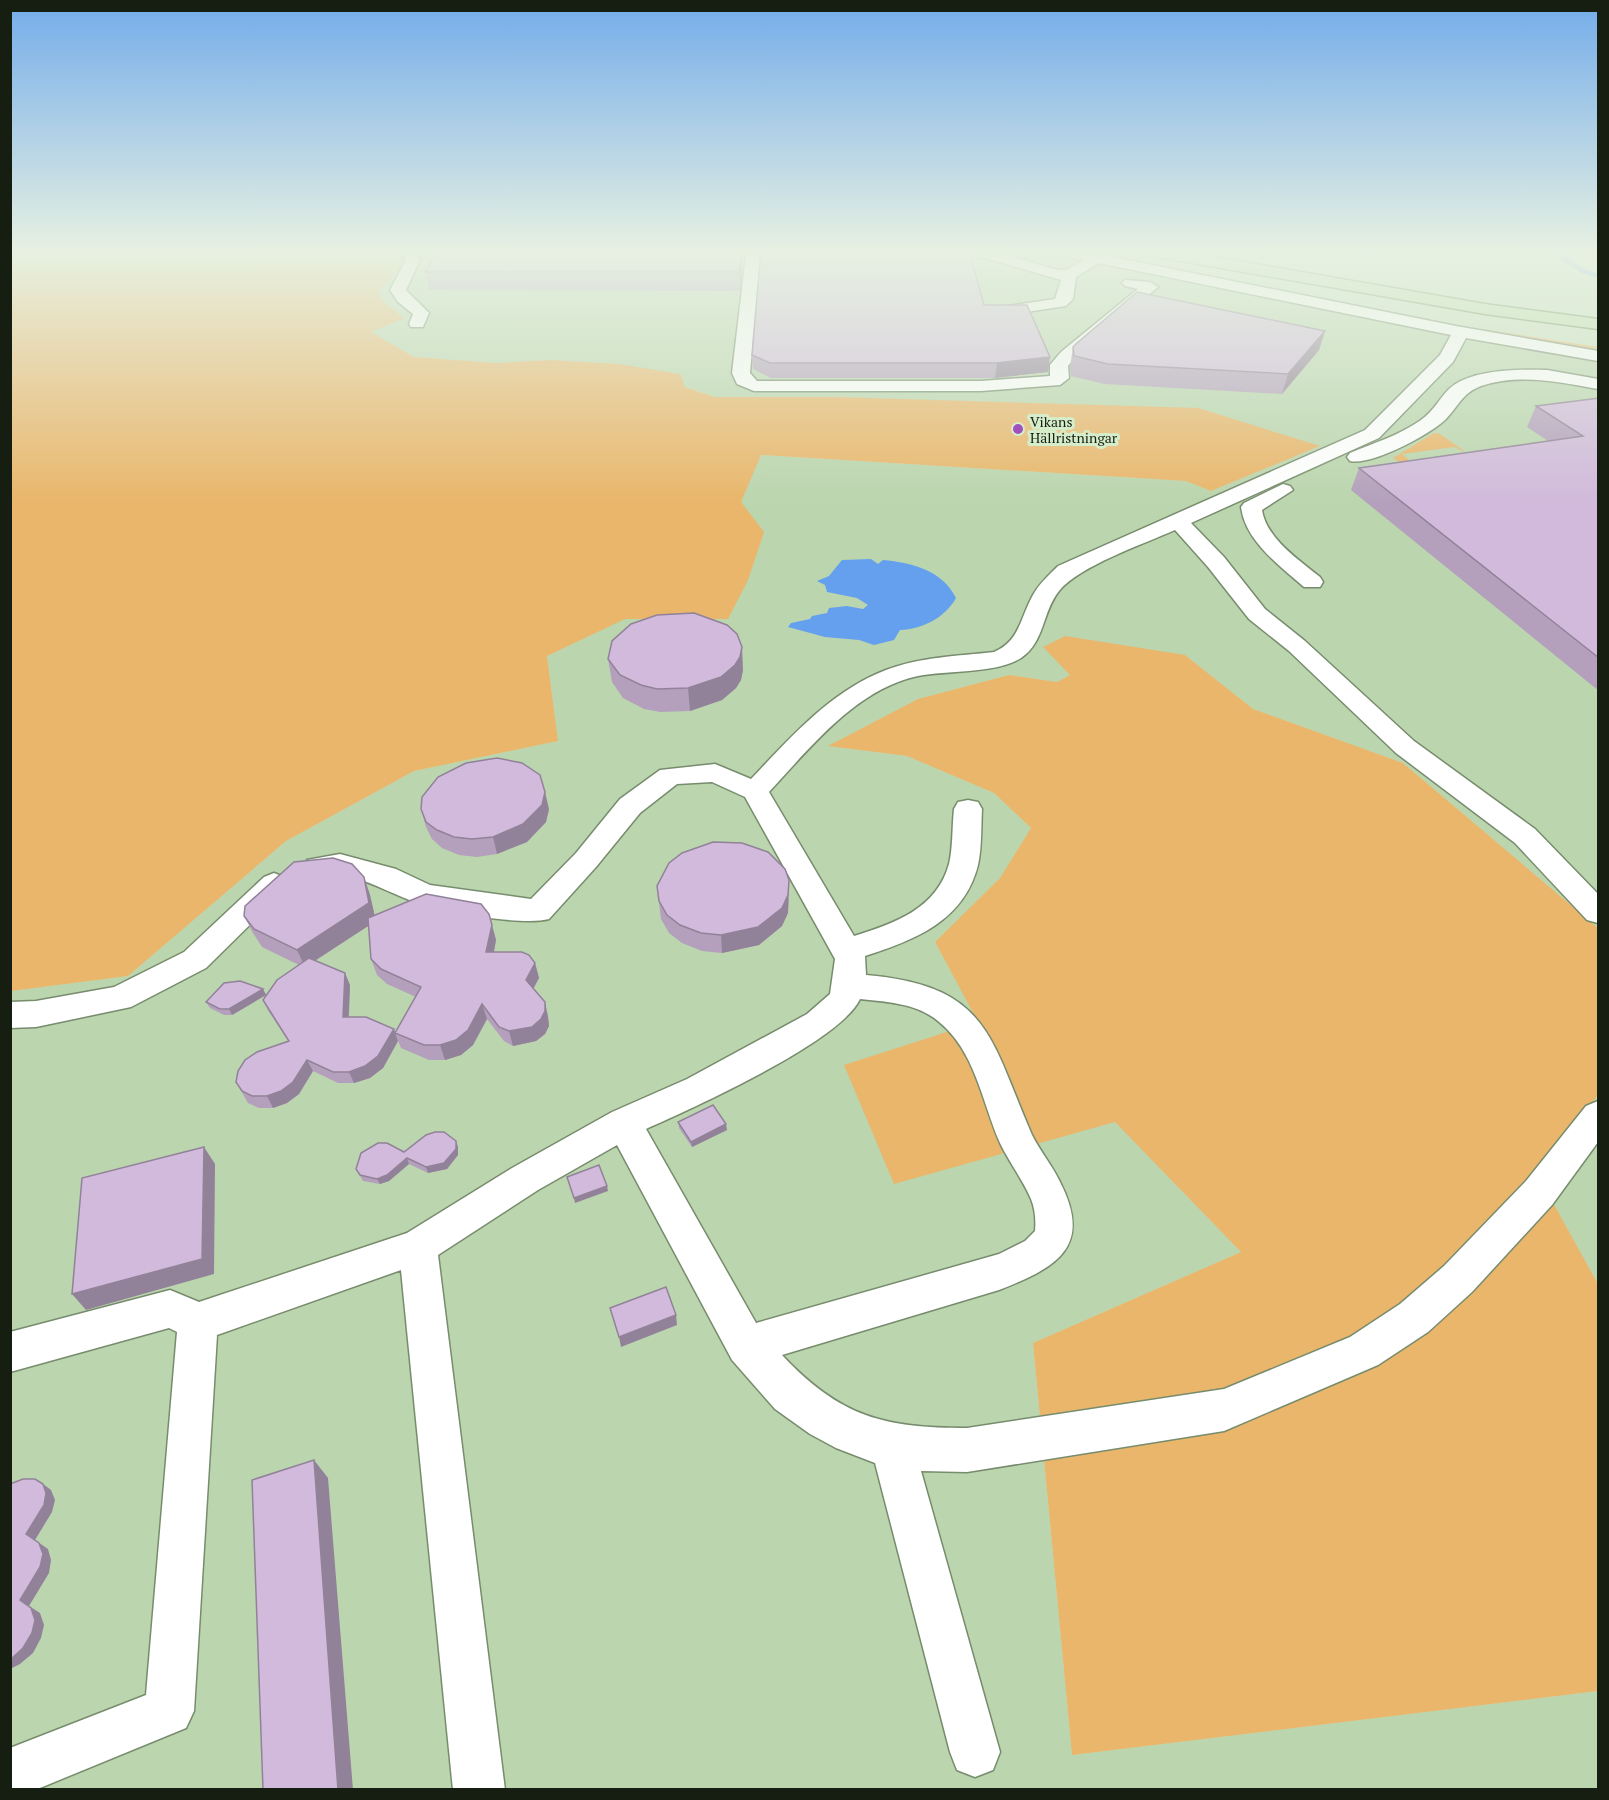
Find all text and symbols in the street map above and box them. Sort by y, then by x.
place label: Vikans Hällristningar [1030,412,1118,447]
marker: Vikans Hällristningar [1011,422,1025,436]

